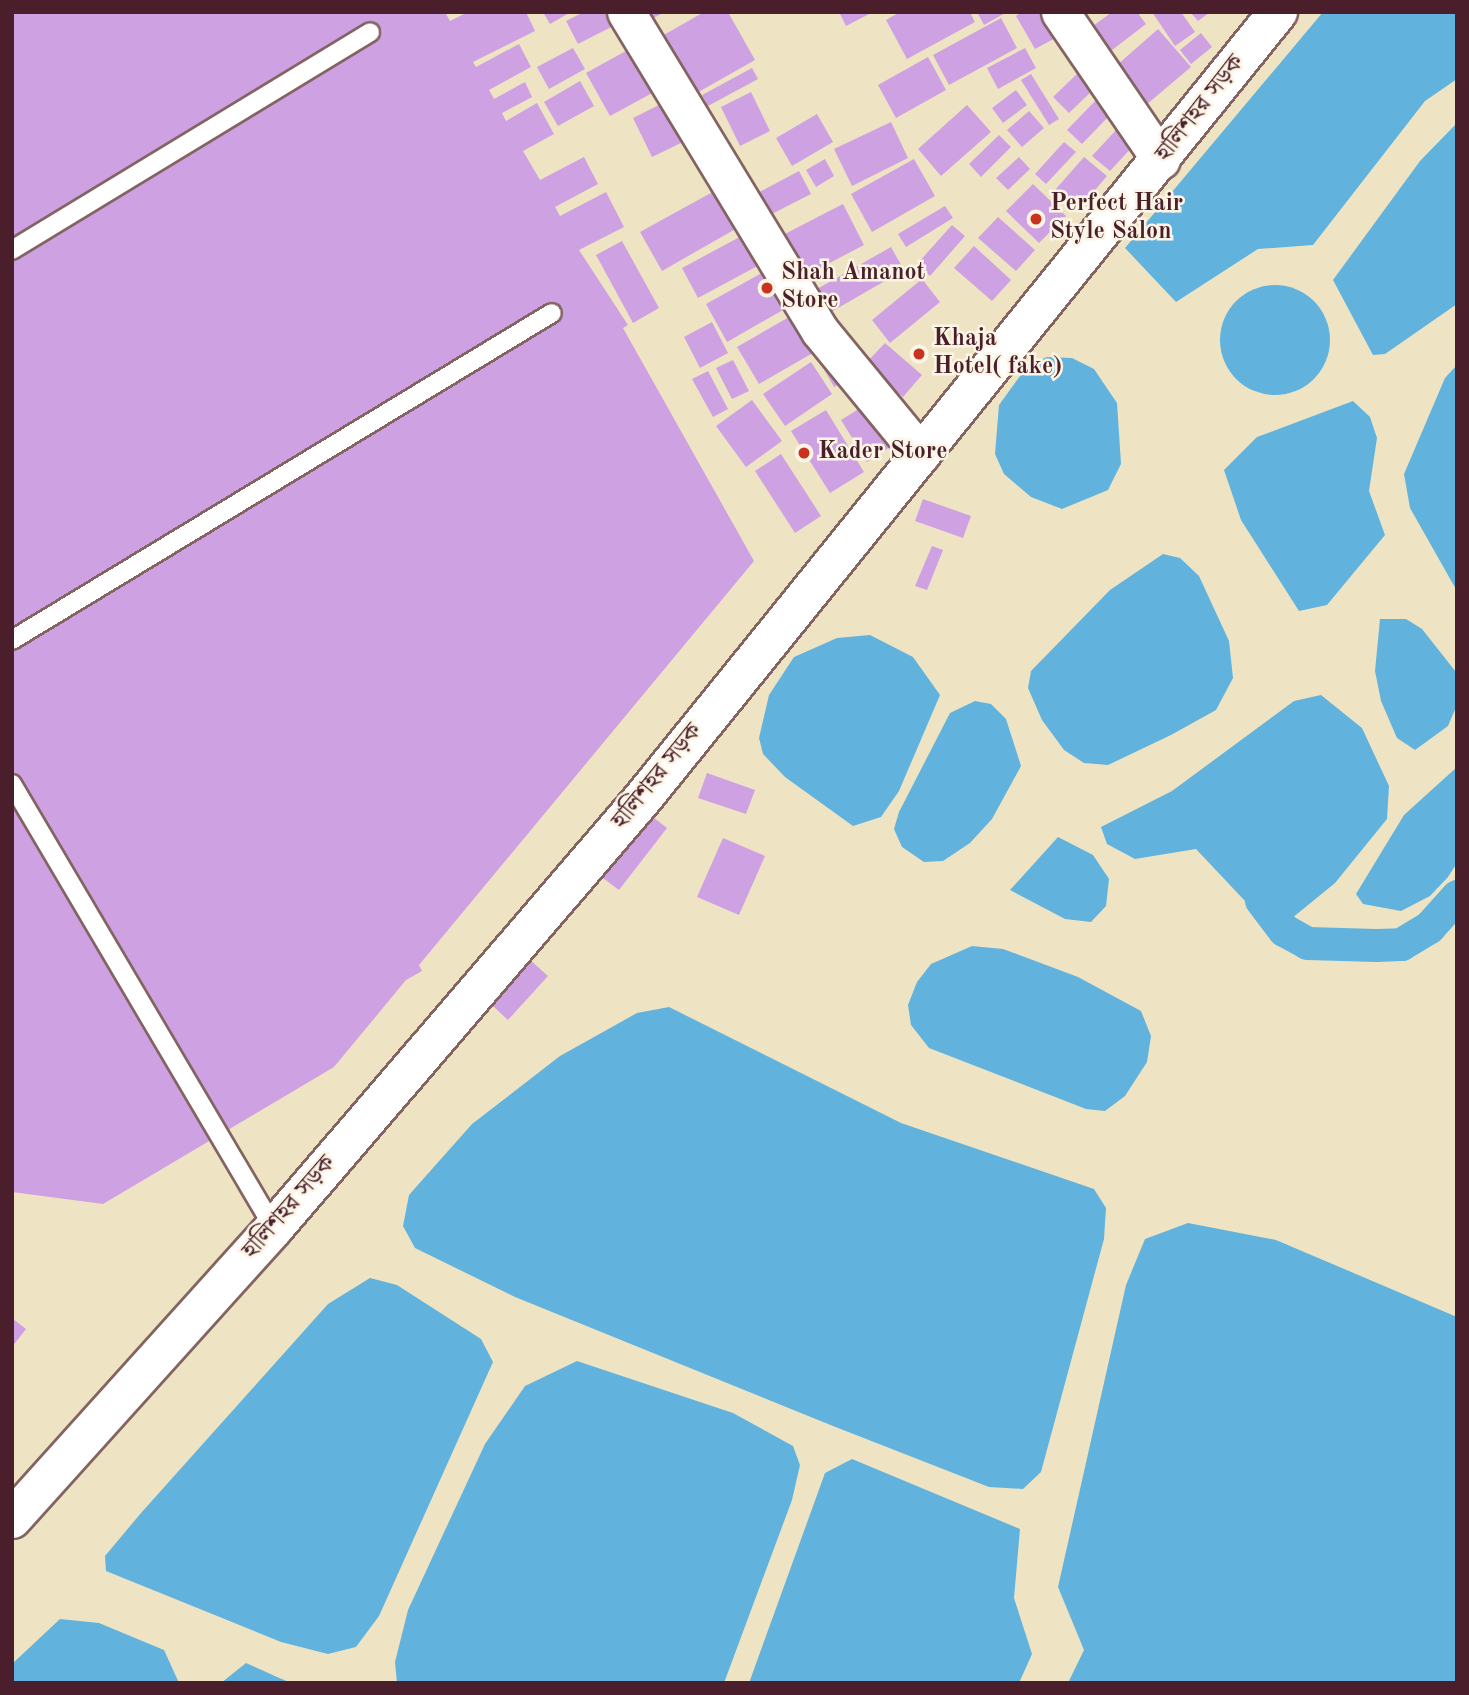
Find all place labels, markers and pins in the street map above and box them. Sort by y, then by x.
place label: Perfect Hair Style Salon [1050,191,1183,247]
marker: Perfect Hair Style Salon [1028,211,1044,227]
place label: Shah Amanot Store [781,260,925,316]
marker: Shah Amanot Store [759,280,775,296]
place label: Khaja Hotel( fake) [933,326,1062,382]
marker: Khaja Hotel( fake) [911,346,927,362]
place label: Kader Store [818,439,948,467]
marker: Kader Store [796,445,812,461]

